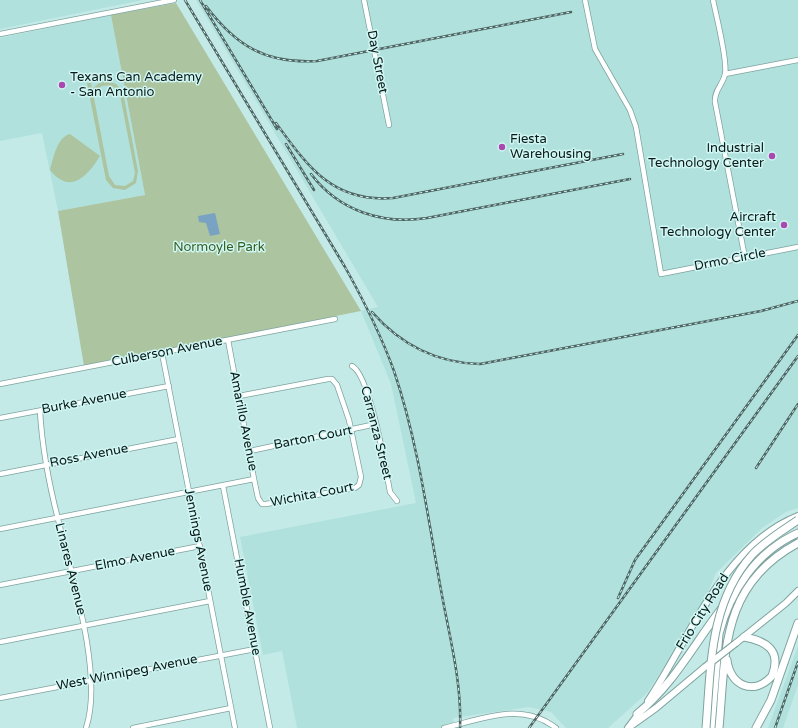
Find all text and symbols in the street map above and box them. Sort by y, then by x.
street label: Day Street [363,29,391,95]
place label: Texans Can Academy - San Antonio [70,70,202,101]
marker: Texans Can Academy - San Antonio [57,80,67,90]
place label: Fiesta Warehousing [510,132,591,163]
place label: Industrial Technology Center [648,141,764,172]
marker: Fiesta Warehousing [497,142,507,152]
marker: Industrial Technology Center [767,151,777,161]
place label: Aircraft Technology Center [660,210,776,241]
marker: Aircraft Technology Center [779,220,789,230]
park label: Normoyle Park [173,240,265,256]
street label: Drmo Circle [693,245,767,275]
street label: Culberson Avenue [110,334,224,370]
street label: Amarillo Avenue [226,370,260,472]
street label: Carranza Street [357,385,395,481]
street label: Burke Avenue [40,386,128,418]
street label: Barton Court [272,423,354,453]
street label: Ross Avenue [48,441,130,471]
street label: Wichita Court [269,479,355,511]
street label: Jennings Avenue [180,487,216,593]
street label: Linares Avenue [51,521,89,617]
street label: Elmo Avenue [94,544,176,574]
street label: Humble Avenue [230,557,264,657]
street label: Frio City Road [673,571,733,653]
street label: West Winnipeg Avenue [55,652,199,694]

